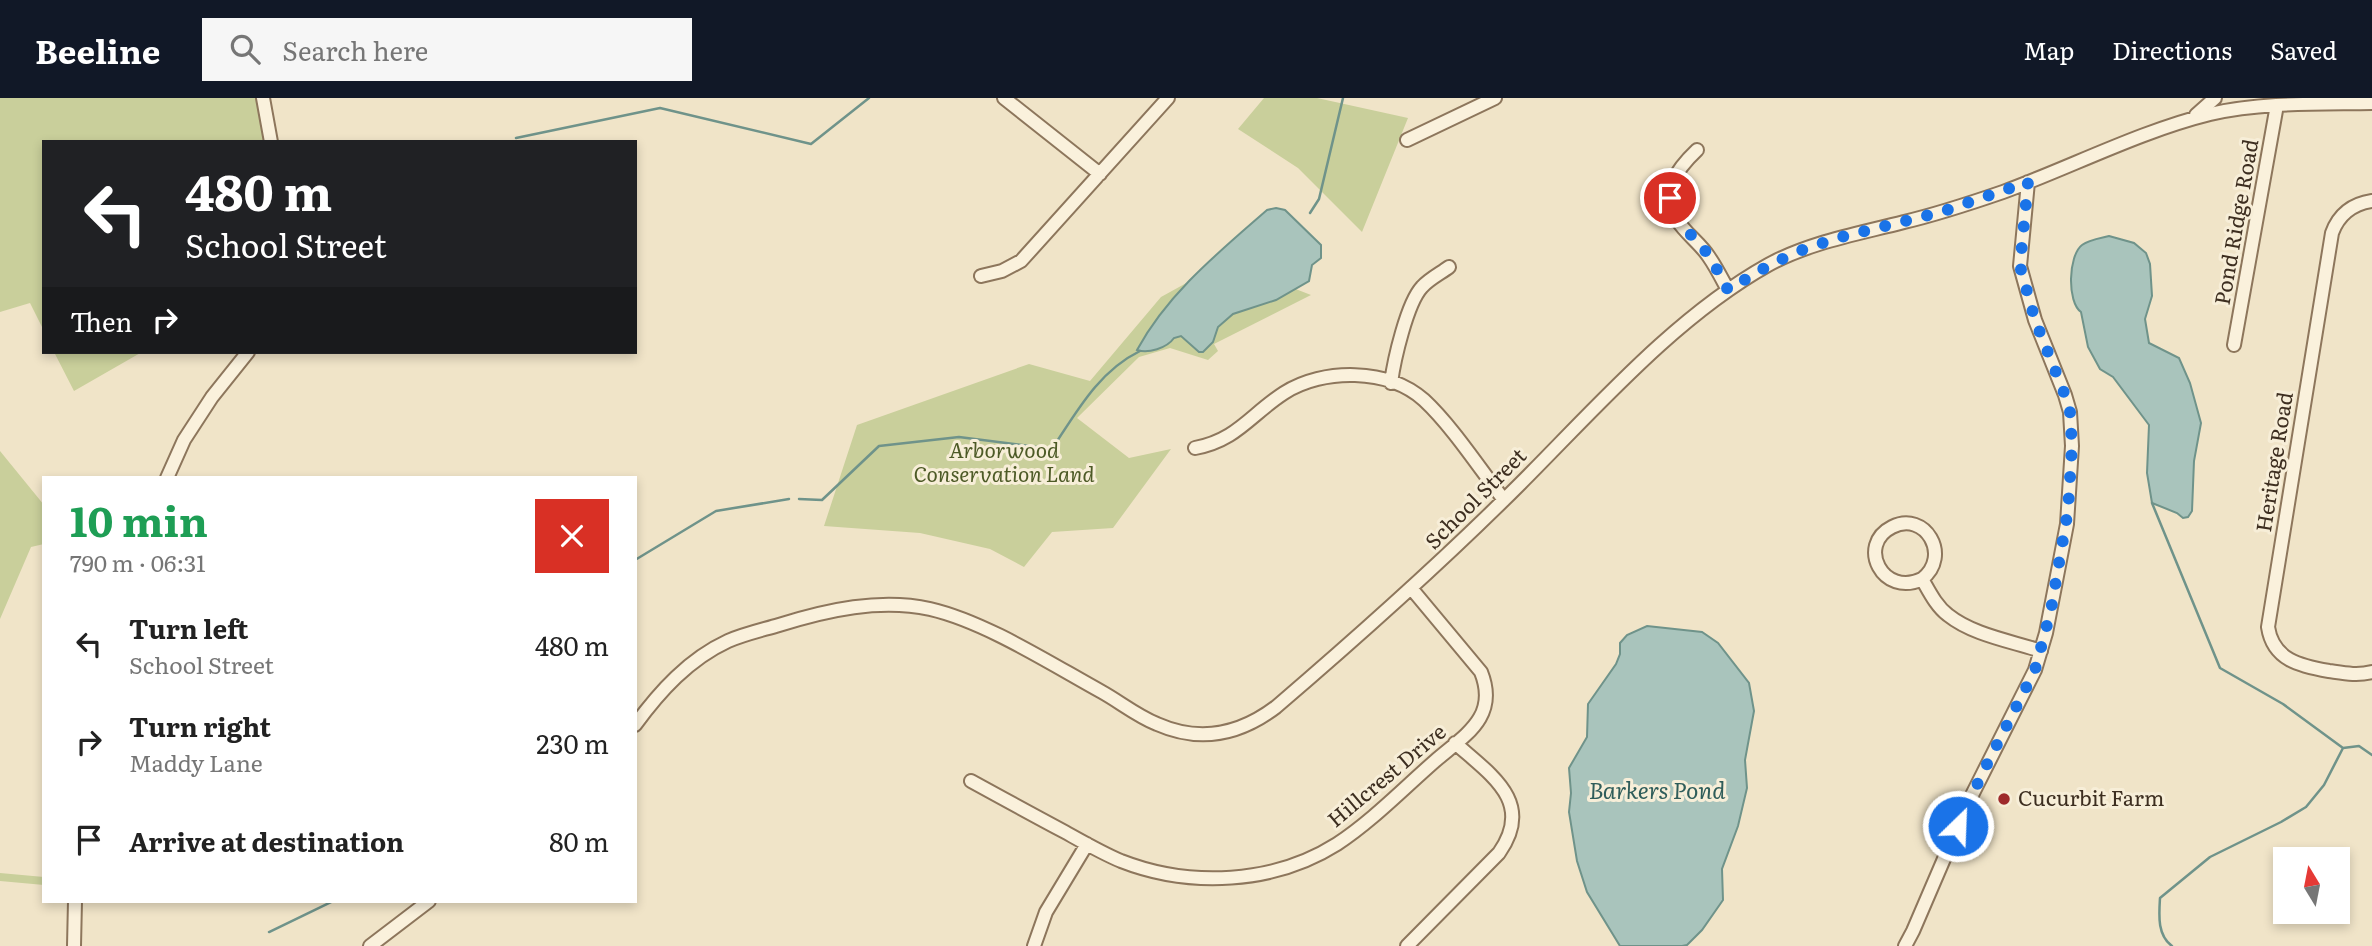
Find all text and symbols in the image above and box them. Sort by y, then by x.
search box [202,18,692,81]
text: Beeline [35,25,160,74]
icon: search [226,30,264,68]
text: Search here [282,30,428,69]
text: Map [2023,32,2074,67]
text: Directions [2112,32,2232,67]
text: Saved [2270,32,2337,67]
street label: Pond Ridge Road [2205,136,2264,307]
text: 480 m [185,153,332,226]
icon: left [70,168,161,259]
pin [1640,168,1700,228]
icon: arrive [1651,179,1689,217]
text: School Street [185,220,387,268]
text: Then [70,301,132,340]
icon: right [146,301,184,339]
street label: Heritage Road [2246,389,2299,534]
park label: Arborwood Conservation Land [913,433,1095,488]
street label: School Street [1417,439,1532,555]
text: 10 min [70,488,208,550]
button: close [535,499,609,573]
text: 790 m · 06:31 [70,545,206,579]
text: Turn left [129,608,248,647]
icon: left [70,625,108,663]
text: 480 m [535,625,609,664]
text: School Street [129,647,274,681]
text: Turn right [129,706,271,745]
street label: Hillcrest Drive [1319,715,1452,833]
icon: right [70,723,108,761]
text: 230 m [536,723,609,762]
text: Maddy Lane [129,745,263,779]
water label: Barkers Pond [1589,772,1726,806]
place label: Cucurbit Farm [2018,781,2164,812]
position arrow [1921,789,1995,863]
marker: Cucurbit Farm [1996,791,2012,807]
icon: arrive [70,821,108,859]
text: Arrive at destination [129,821,404,860]
text: 80 m [549,821,609,860]
north arrow [2273,847,2350,924]
map controls [2273,847,2350,924]

